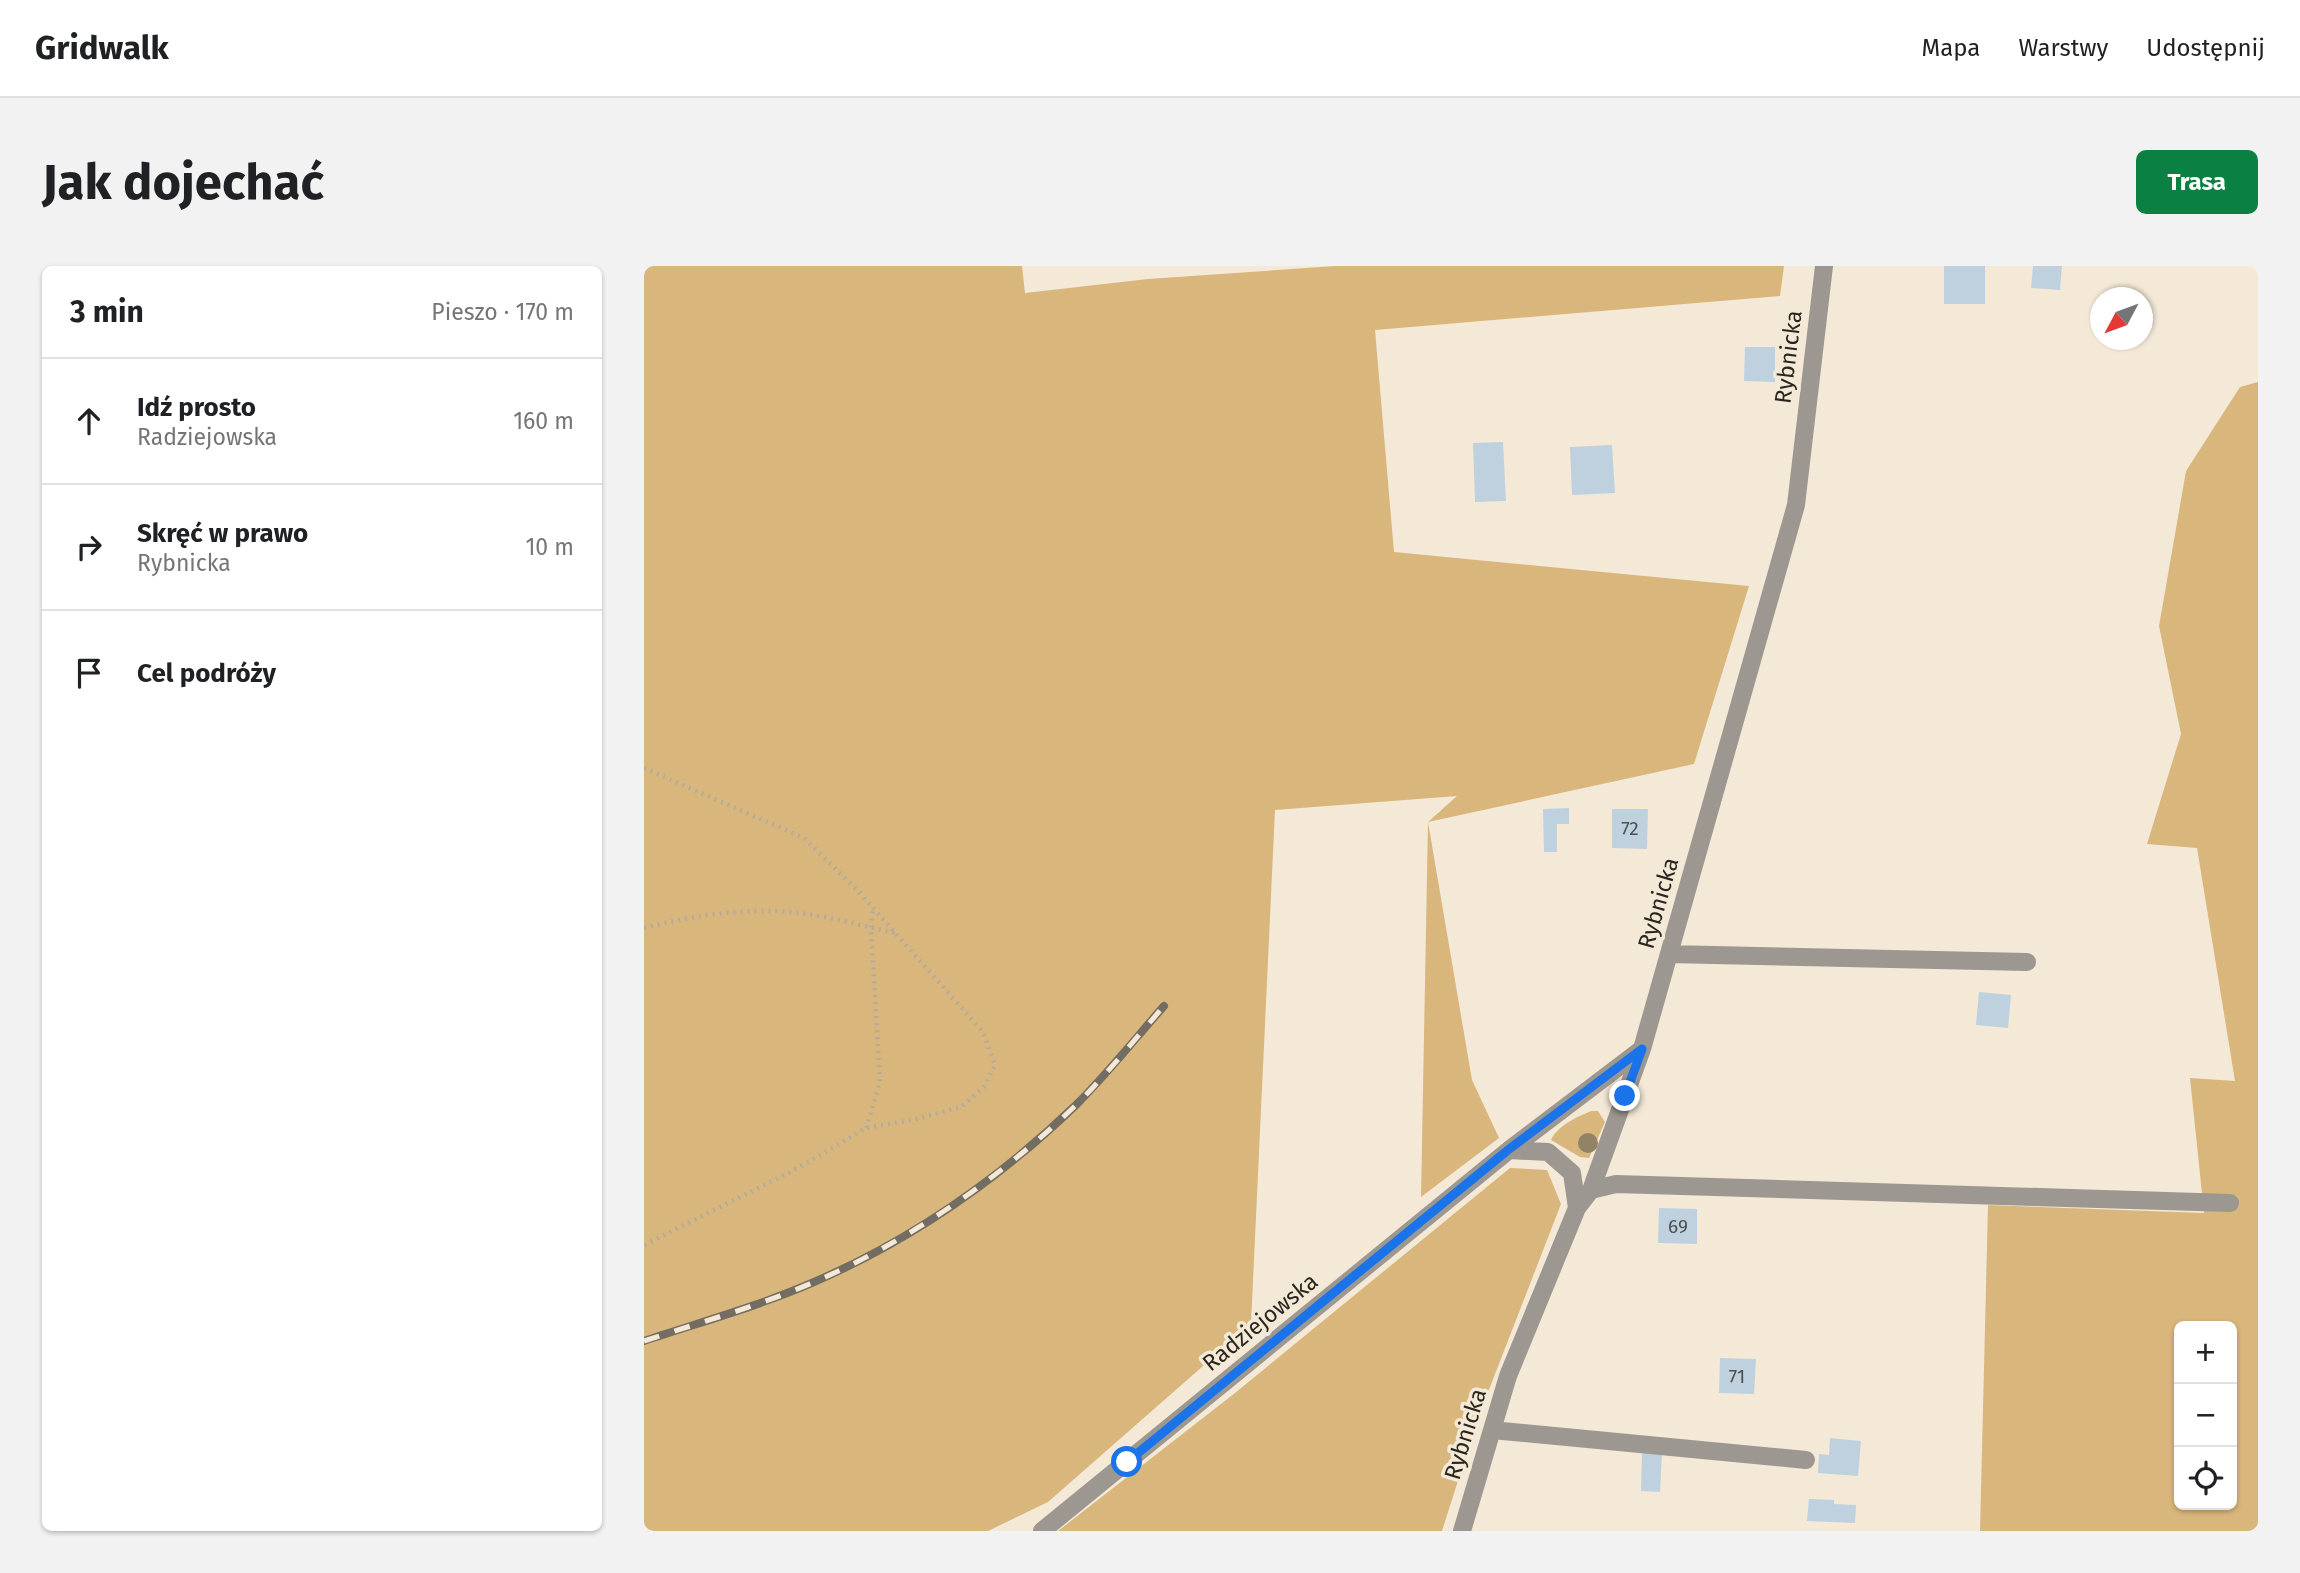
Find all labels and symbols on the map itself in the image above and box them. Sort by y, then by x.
north arrow [2090,287,2153,350]
street label: Rybnicka [1768,309,1808,405]
house number: 72 [1621,817,1639,840]
street label: Rybnicka [1632,854,1684,952]
route end [1609,1080,1640,1111]
house number: 69 [1668,1215,1688,1238]
street label: Radziejowska [1197,1267,1323,1377]
house number: 71 [1729,1365,1745,1388]
street label: Rybnicka [1438,1385,1492,1483]
route start [1111,1446,1142,1477]

